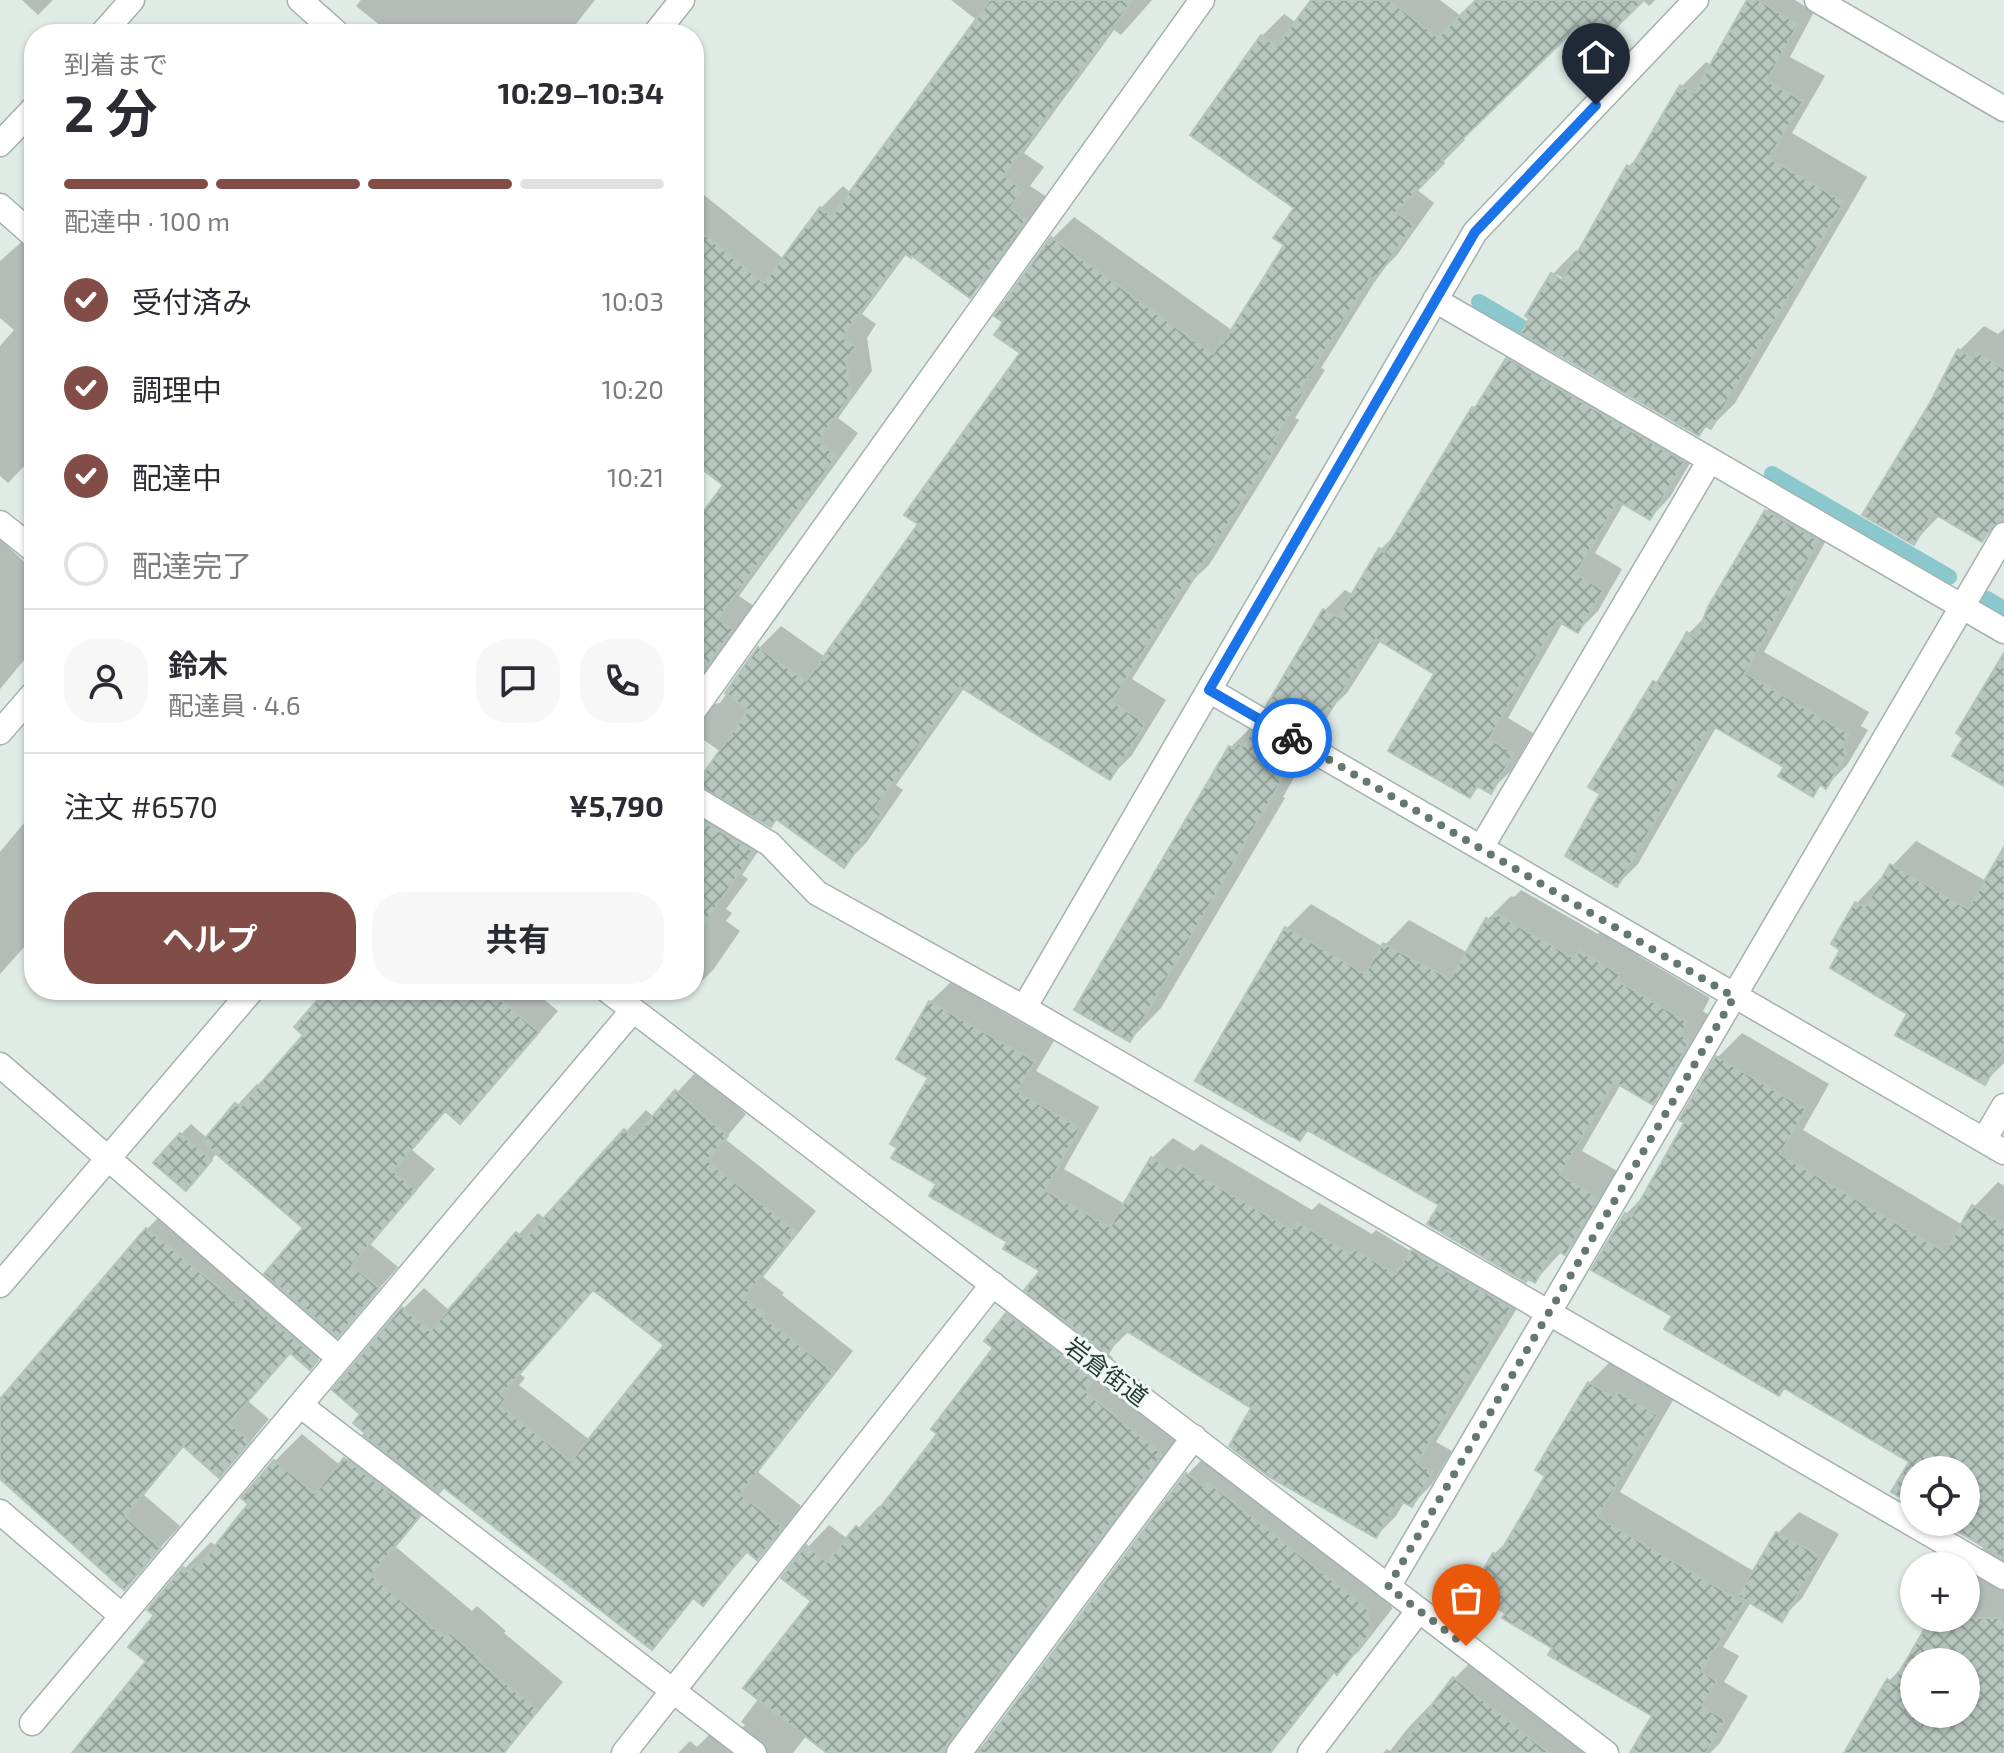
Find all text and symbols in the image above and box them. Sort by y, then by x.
pin [1562,23,1630,105]
icon: home [1574,35,1618,79]
text: 到着まで [64,48,168,79]
text: 10:29–10:34 [498,74,664,110]
text: 2 分 [64,80,157,142]
text: 配達中 · 100 m [64,205,230,236]
icon: check [64,278,108,322]
text: 受付済み [132,283,252,319]
text: 10:03 [602,285,664,316]
icon: check [64,366,108,410]
text: 調理中 [132,371,222,407]
text: 10:20 [602,373,664,404]
icon: check [64,454,108,498]
text: 配達中 [132,459,222,495]
text: 10:21 [607,461,664,492]
text: 配達完了 [132,547,252,583]
button: person [64,639,148,723]
button: chat [476,639,560,723]
button: phone [580,639,664,723]
text: 鈴木 [168,646,228,682]
text: 配達員 · 4.6 [168,689,301,720]
courier [1252,698,1332,778]
icon: bike [1270,716,1314,760]
text: ¥5,790 [569,787,664,823]
text: 注文 #6570 [64,788,218,824]
button: ヘルプ [64,892,356,984]
button: 共有 [372,892,664,984]
street label: 岩倉街道 [1060,1331,1154,1411]
map controls [1900,1456,1980,1728]
button: locate [1900,1456,1980,1536]
button: + [1900,1552,1980,1632]
pin [1432,1564,1500,1646]
icon: bag [1444,1576,1488,1620]
button: − [1900,1648,1980,1728]

